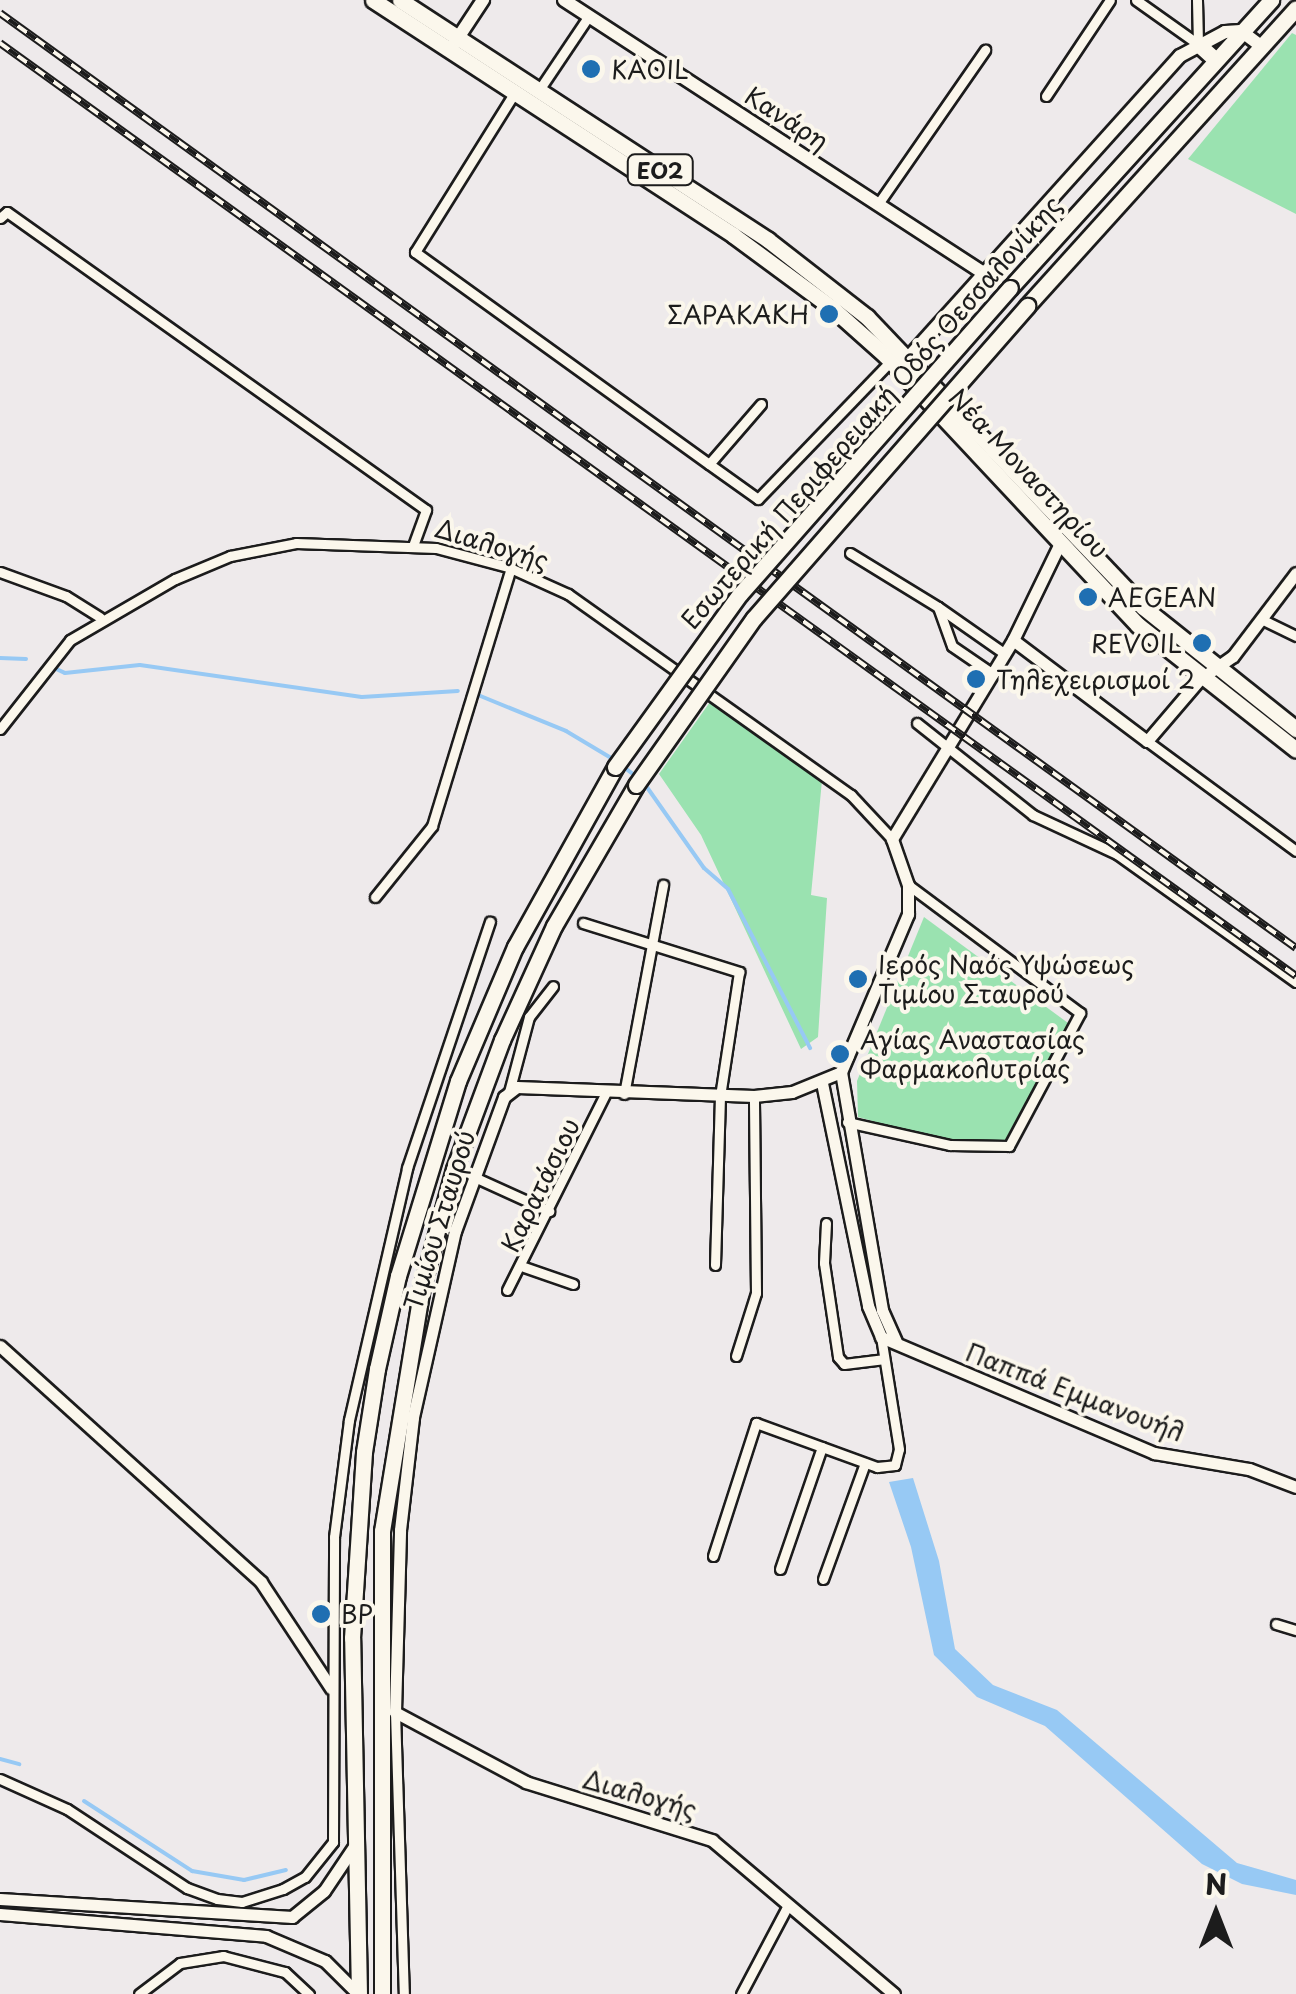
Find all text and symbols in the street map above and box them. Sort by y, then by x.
place label: KAOIL [611,54,689,84]
marker: KAOIL [580,58,602,80]
street label: Κανάρη [740,80,834,156]
road number: ΕΟ2 [625,153,695,187]
street label: Εσωτερική Περιφερειακή Οδός Θεσσαλονίκης [674,189,1068,635]
place label: ΣΑΡΑΚΑΚΗ [667,299,809,329]
marker: ΣΑΡΑΚΑΚΗ [818,303,840,325]
street label: Νέα Μοναστηρίου [943,383,1115,563]
street label: Διαλογής [432,513,552,575]
place label: AEGEAN [1108,582,1216,612]
marker: AEGEAN [1077,586,1099,608]
place label: REVOIL [1091,628,1182,658]
marker: REVOIL [1191,632,1213,654]
place label: Τηλεχειρισμοί 2 [996,664,1196,694]
marker: Τηλεχειρισμοί 2 [965,668,987,690]
place label: Ιερός Ναός Υψώσεως Τιμίου Σταυρού [878,950,1134,1009]
marker: Ιερός Ναός Υψώσεως Τιμίου Σταυρού [847,968,869,990]
place label: Αγίας Αναστασίας Φαρμακολυτρίας [860,1025,1085,1084]
marker: Αγίας Αναστασίας Φαρμακολυτρίας [829,1043,851,1065]
street label: Καρατάσιου [495,1113,585,1257]
street label: Τιμίου Σταυρού [397,1127,481,1313]
street label: Παππά Εμμανουήλ [962,1337,1188,1447]
place label: BP [341,1599,373,1629]
marker: BP [310,1603,332,1625]
street label: Διαλογής [580,1763,700,1825]
text: N [1205,1862,1227,1905]
north arrow [1166,1864,1266,1964]

